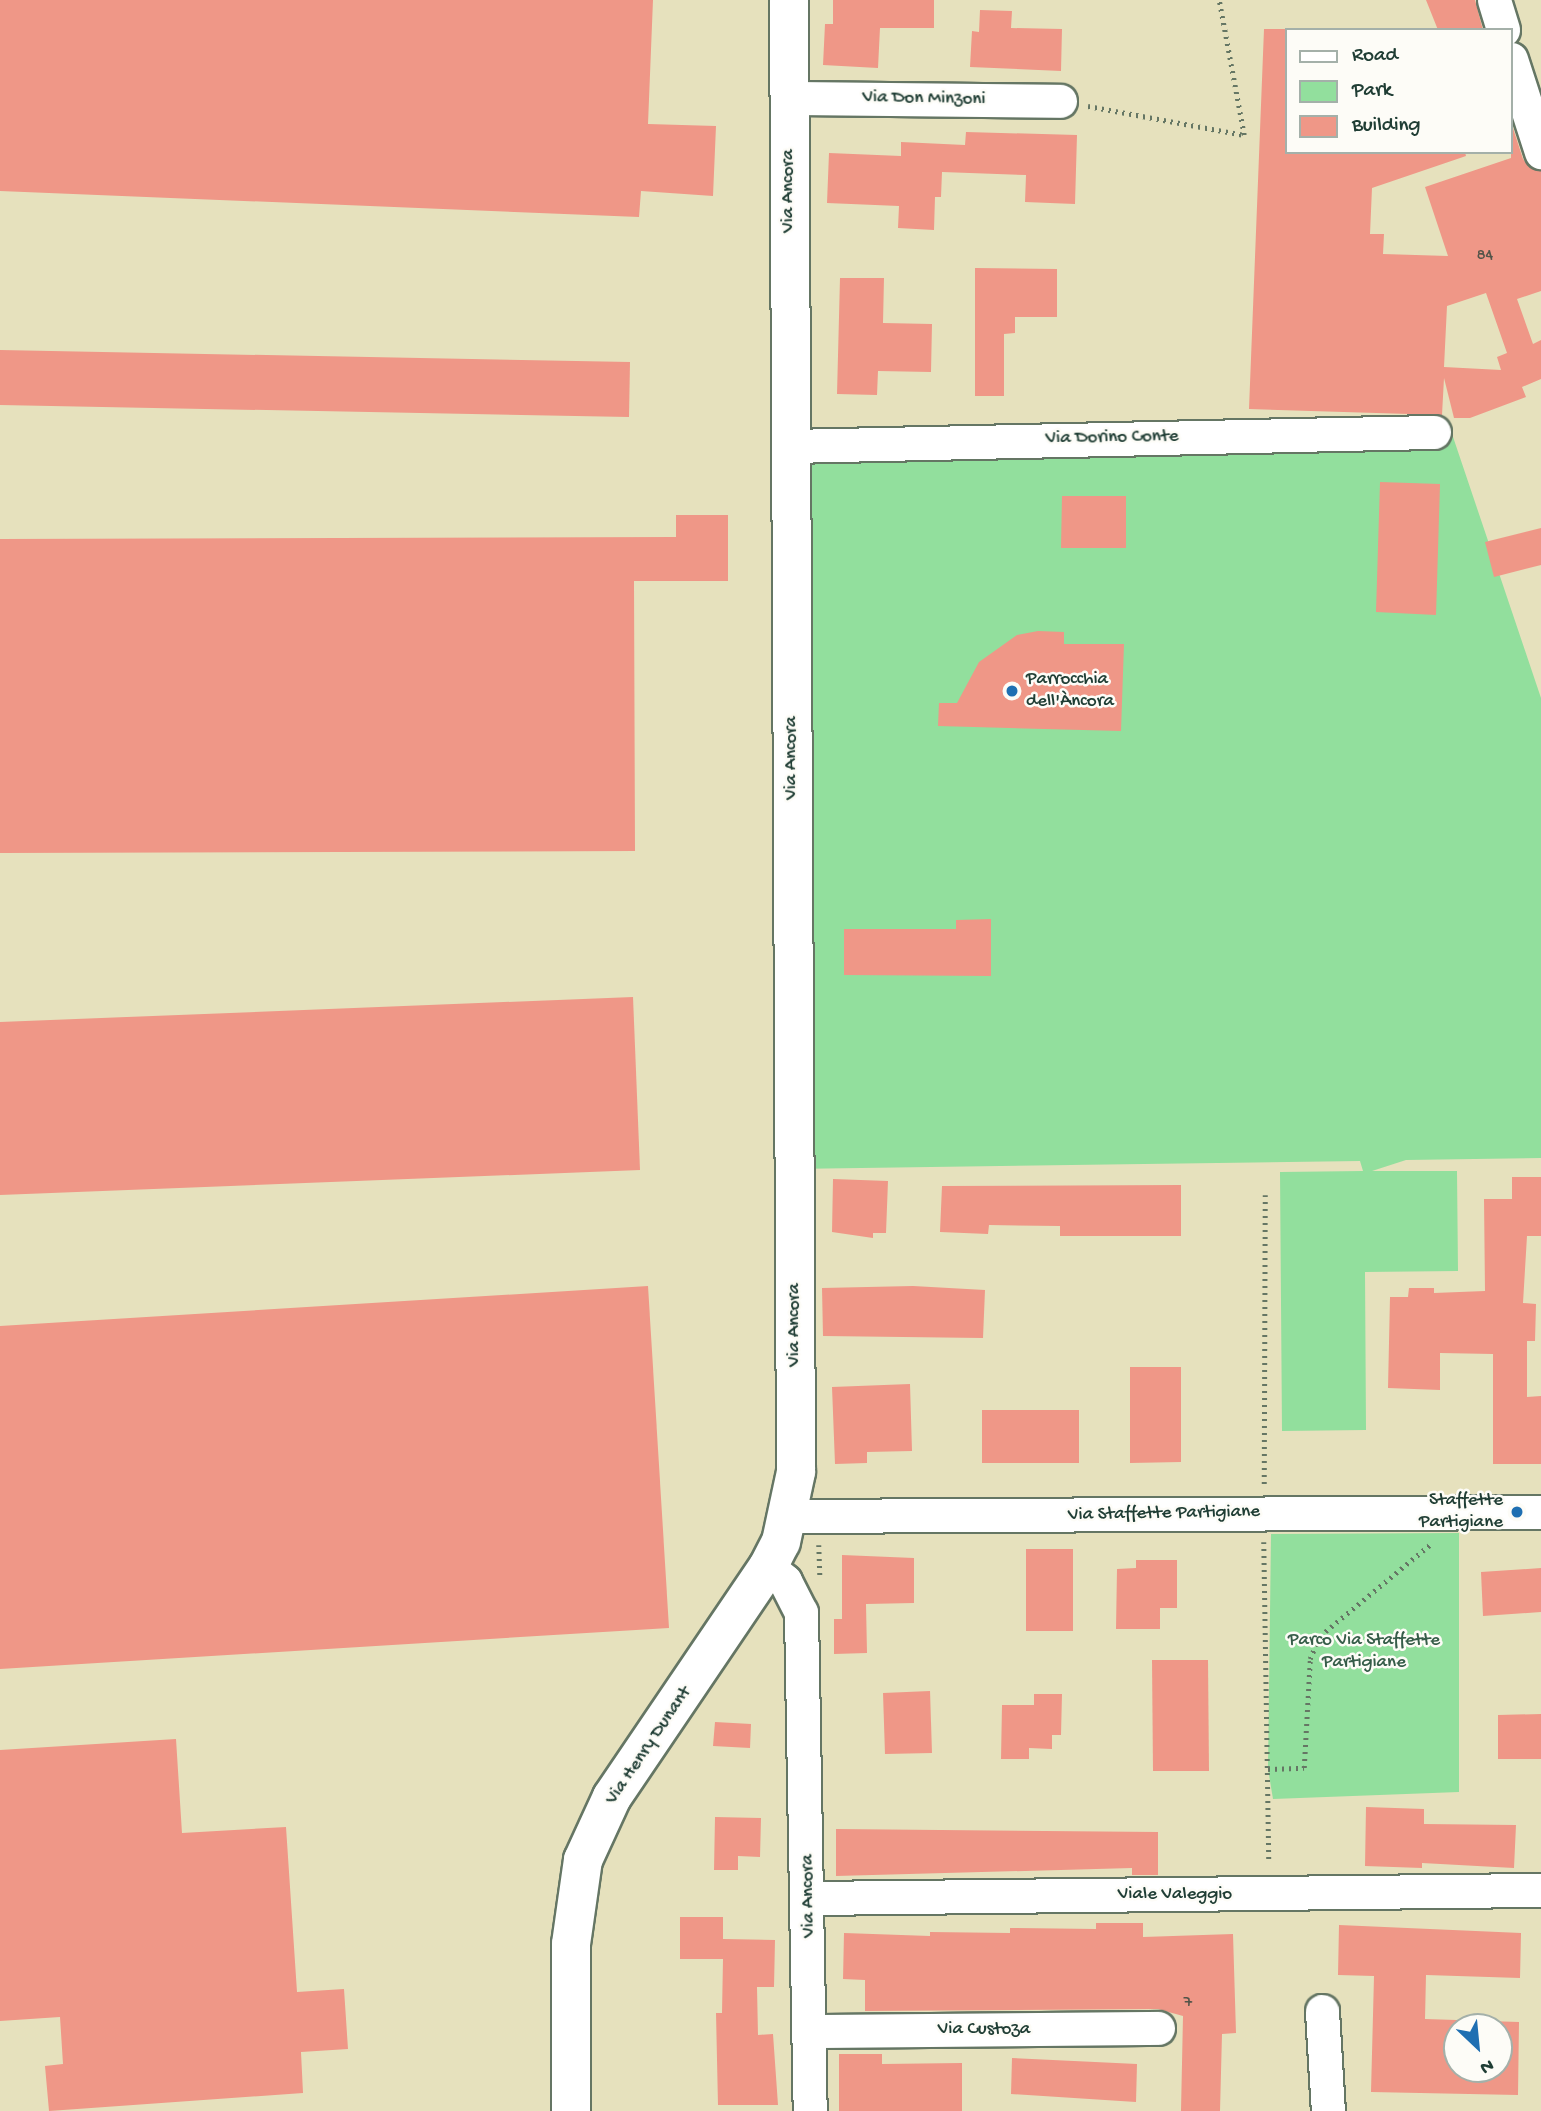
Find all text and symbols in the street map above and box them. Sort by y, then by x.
legend [1286,28,1513,154]
text: Road [1352,44,1398,69]
text: Park [1352,79,1392,104]
street label: Via Don Minzoni [862,87,986,111]
text: Building [1352,114,1421,139]
street label: Via Ancora [778,149,800,233]
house number: 84 [1477,247,1493,267]
street label: Via Dorino Conte [1045,425,1179,451]
place label: Parrocchia dell'Àncora [1026,669,1114,713]
marker: Parrocchia dell'Àncora [1004,683,1020,699]
street label: Via Ancora [781,716,803,800]
street label: Via Ancora [784,1283,806,1367]
place label: Staffette Partigiane [1419,1490,1503,1534]
street label: Via Staffette Partigiane [1068,1501,1260,1527]
marker: Staffette Partigiane [1509,1504,1525,1520]
park label: Parco Via Staffette Partigiane [1288,1630,1440,1674]
street label: Via Henry Dunant [601,1683,697,1809]
street label: Via Ancora [797,1854,821,1938]
street label: Viale Valeggio [1118,1884,1232,1906]
house number: 7 [1184,1994,1192,2014]
north arrow [1443,2013,1513,2083]
street label: Via Custoza [938,2019,1030,2041]
text: N [1476,2052,1497,2079]

